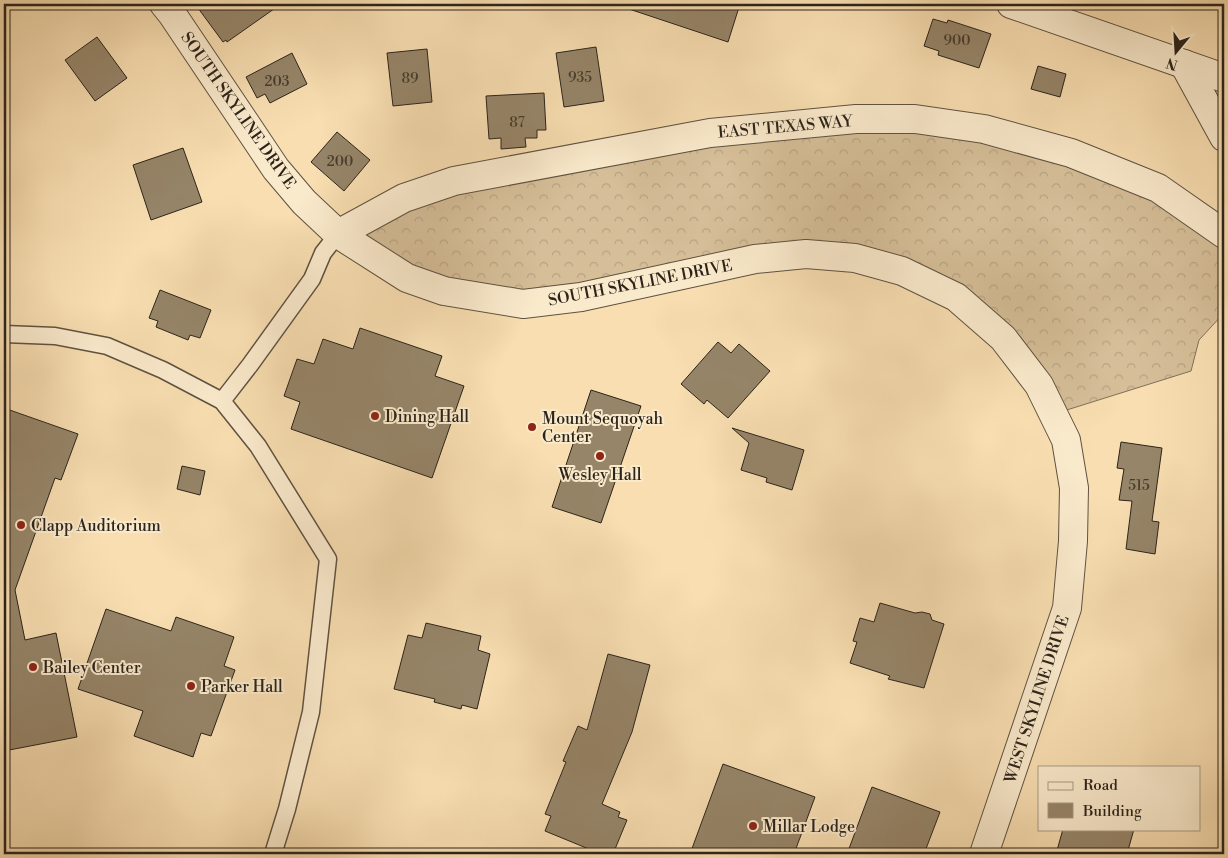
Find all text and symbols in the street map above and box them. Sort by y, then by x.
street label: SOUTH SKYLINE DRIVE [176,28,300,193]
north arrow [1150,28,1200,78]
house number: 900 [943,32,971,50]
text: N [1164,53,1180,74]
house number: 935 [568,69,592,87]
house number: 89 [401,70,419,88]
house number: 203 [265,73,290,91]
street label: EAST TEXAS WAY [717,111,855,143]
house number: 87 [509,114,525,132]
house number: 200 [327,153,353,171]
street label: SOUTH SKYLINE DRIVE [546,255,734,311]
place label: Dining Hall [385,407,469,427]
place label: Mount Sequoyah Center [542,409,664,447]
marker: Dining Hall [369,410,381,422]
marker: Mount Sequoyah Center [526,421,538,433]
marker: Wesley Hall [594,450,606,462]
place label: Wesley Hall [558,465,642,485]
house number: 515 [1128,477,1150,495]
place label: Clapp Auditorium [31,516,161,536]
marker: Clapp Auditorium [15,519,27,531]
street label: WEST SKYLINE DRIVE [1000,613,1074,787]
place label: Bailey Center [42,658,141,678]
marker: Bailey Center [27,661,39,673]
place label: Parker Hall [201,677,283,697]
marker: Parker Hall [185,680,197,692]
legend [1038,766,1200,830]
text: Road [1083,776,1118,795]
text: Building [1082,802,1142,821]
place label: Millar Lodge [763,817,855,837]
marker: Millar Lodge [747,820,759,832]

